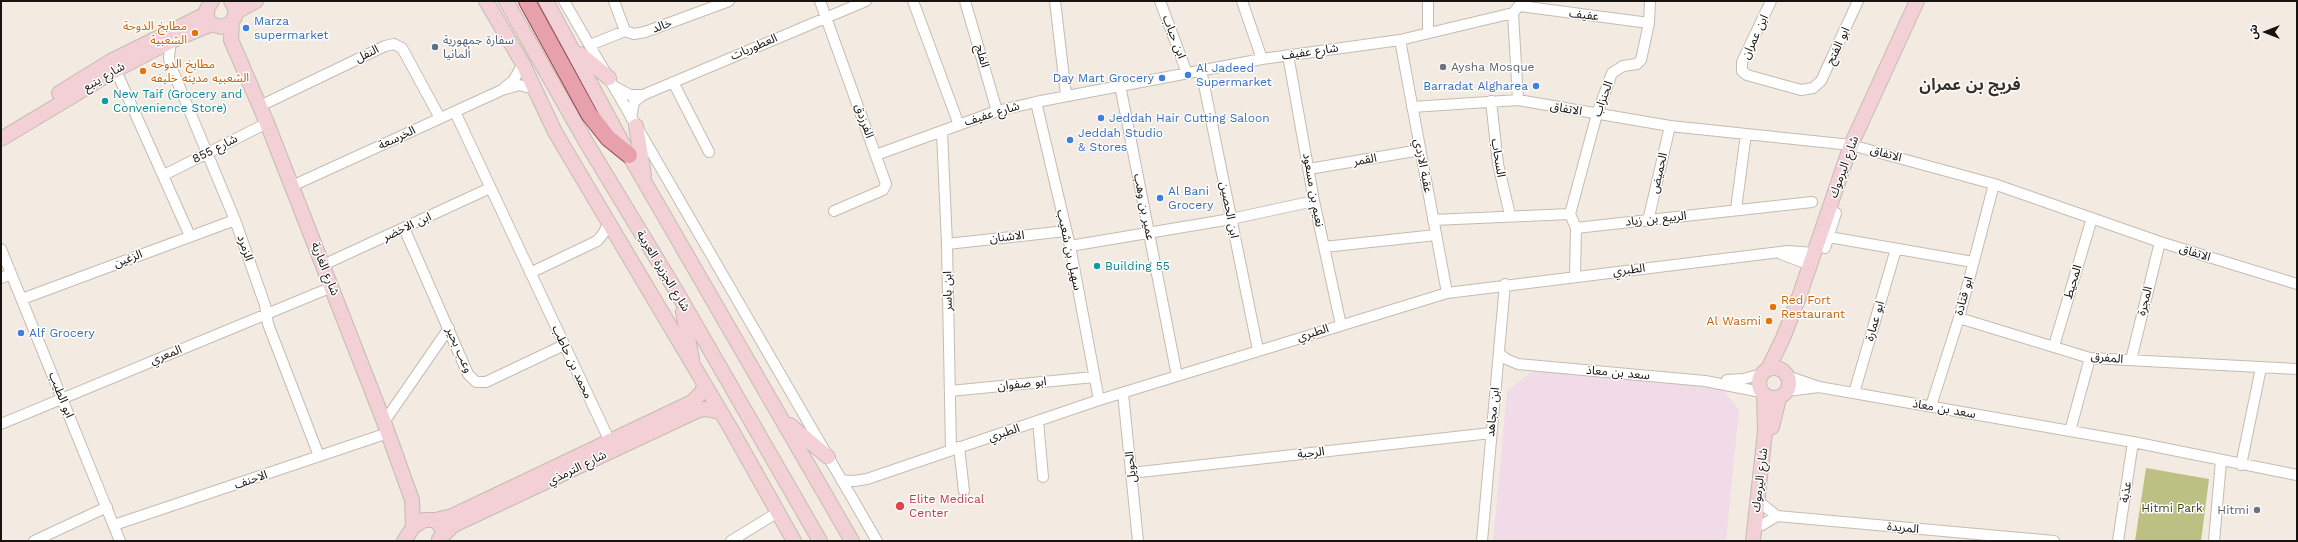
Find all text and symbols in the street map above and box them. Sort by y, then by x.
street label: عفيف [1568,6,1600,24]
street label: ابن عمران [1738,12,1772,62]
north arrow [2246,12,2286,52]
street label: ابن حباب [1159,13,1189,61]
place label: Marza supermarket [254,14,329,42]
street label: خالد [650,16,674,36]
place label: مطابخ الدوحة الشعبية [123,19,187,47]
marker: Marza supermarket [241,23,251,33]
text: ش [2247,24,2260,40]
street label: ابو الفتح [1823,25,1853,67]
marker: مطابخ الدوحة الشعبية [190,28,200,38]
street label: العطوريات [728,31,780,63]
place label: سفارة جمهورية ألمانيا [443,33,514,61]
street label: شارع عفيف [1281,41,1339,63]
street label: النفل [353,42,381,66]
marker: سفارة جمهورية ألمانيا [430,42,440,52]
street label: الفلج [972,43,992,69]
place label: مطابخ الدوحه الشعبيه مدينه خليفه [151,57,249,85]
street label: شارع ينبع [81,59,127,95]
place label: Aysha Mosque [1451,60,1535,74]
place label: Al Jadeed Supermarket [1196,61,1272,89]
marker: Aysha Mosque [1438,62,1448,72]
marker: مطابخ الدوحه الشعبيه مدينه خليفه [138,66,148,76]
marker: Al Jadeed Supermarket [1183,70,1193,80]
place label: Day Mart Grocery [1053,71,1154,85]
marker: Day Mart Grocery [1157,73,1167,83]
district label: فريج بن عمران [1919,75,2021,95]
place label: Barradat Algharea [1423,79,1528,93]
street label: الحنزاب [1590,79,1616,119]
marker: Barradat Algharea [1531,81,1541,91]
place label: New Taif (Grocery and Convenience Store) [113,87,242,115]
marker: New Taif (Grocery and Convenience Store) [100,96,110,106]
street label: شارع عفيف [963,99,1021,129]
street label: الاتفاق [1549,99,1583,119]
street label: الفرزدق [851,102,877,140]
place label: Jeddah Hair Cutting Saloon [1109,111,1270,125]
marker: Jeddah Hair Cutting Saloon [1096,113,1106,123]
street label: الخرسعة [376,123,418,153]
place label: Jeddah Studio & Stores [1078,126,1163,154]
street label: شارع 855 [190,131,240,167]
street label: شارع اليرموك [1826,134,1862,200]
marker: Jeddah Studio & Stores [1065,135,1075,145]
street label: عقبة الازدي [1411,138,1435,194]
street label: السحاب [1488,138,1508,178]
street label: الاتفاق [1869,143,1903,165]
street label: القمر [1352,151,1378,169]
street label: الحميض [1647,151,1671,195]
street label: نعيم بن مسعود [1299,152,1327,228]
street label: عمير بن وهب [1130,172,1158,242]
street label: ابن الحصين [1216,181,1242,239]
place label: Al Bani Grocery [1168,184,1213,212]
marker: Al Bani Grocery [1155,193,1165,203]
street label: سهيل بن شعيب [1053,208,1085,292]
street label: ابن الاخضر [380,209,434,245]
street label: الربيع بن زياد [1625,209,1687,229]
street label: شارع الجزيرة العربية [633,228,693,314]
street label: الاشنان [989,228,1025,246]
street label: الزمرد [234,233,256,263]
street label: شارع الغارية [308,240,342,298]
street label: الاتفاق [2178,241,2212,265]
street label: الزغين [112,247,144,271]
place label: Building 55 [1105,259,1170,273]
marker: Building 55 [1092,261,1102,271]
street label: الطبري [1612,261,1646,279]
street label: المحيط [2061,263,2085,301]
street label: ابن ياسر [940,271,956,311]
street label: ابو قتادة [1952,275,1976,317]
street label: المجرة [2134,285,2156,317]
place label: Red Fort Restaurant [1781,293,1845,321]
street label: ابو عمارة [1862,299,1888,343]
marker: Red Fort Restaurant [1768,302,1778,312]
place label: Al Wasmi [1707,314,1761,328]
marker: Al Wasmi [1764,316,1774,326]
street label: الطبري [1295,321,1331,345]
street label: محمد بن حاطب [549,323,595,401]
street label: وعب بحير [443,325,475,375]
place label: Alf Grocery [29,326,95,340]
marker: Alf Grocery [16,328,26,338]
street label: المعري [148,342,184,368]
street label: المفرق [2090,349,2124,367]
street label: سعد بن معاذ [1586,363,1650,383]
street label: ابو الطيب [45,370,77,420]
street label: ابو صفوان [997,374,1047,394]
street label: ابن مجاهد [1483,387,1503,437]
street label: سعد بن معاذ [1911,396,1977,422]
street label: الطبري [986,421,1022,445]
street label: الرحبة [1297,444,1325,462]
street label: شارع الترمذي [545,447,609,489]
street label: شارع اليرموك [1749,447,1771,513]
street label: الحويل [1122,451,1140,483]
street label: الاحنف [232,468,270,492]
street label: عذبة [2117,480,2135,504]
place label: Elite Medical Center [909,492,985,520]
marker: Elite Medical Center [894,500,906,512]
park label: Hitmi Park [2141,501,2203,515]
place label: Hitmi [2217,503,2249,517]
marker: Hitmi [2252,505,2262,515]
street label: المريدة [1886,519,1920,537]

